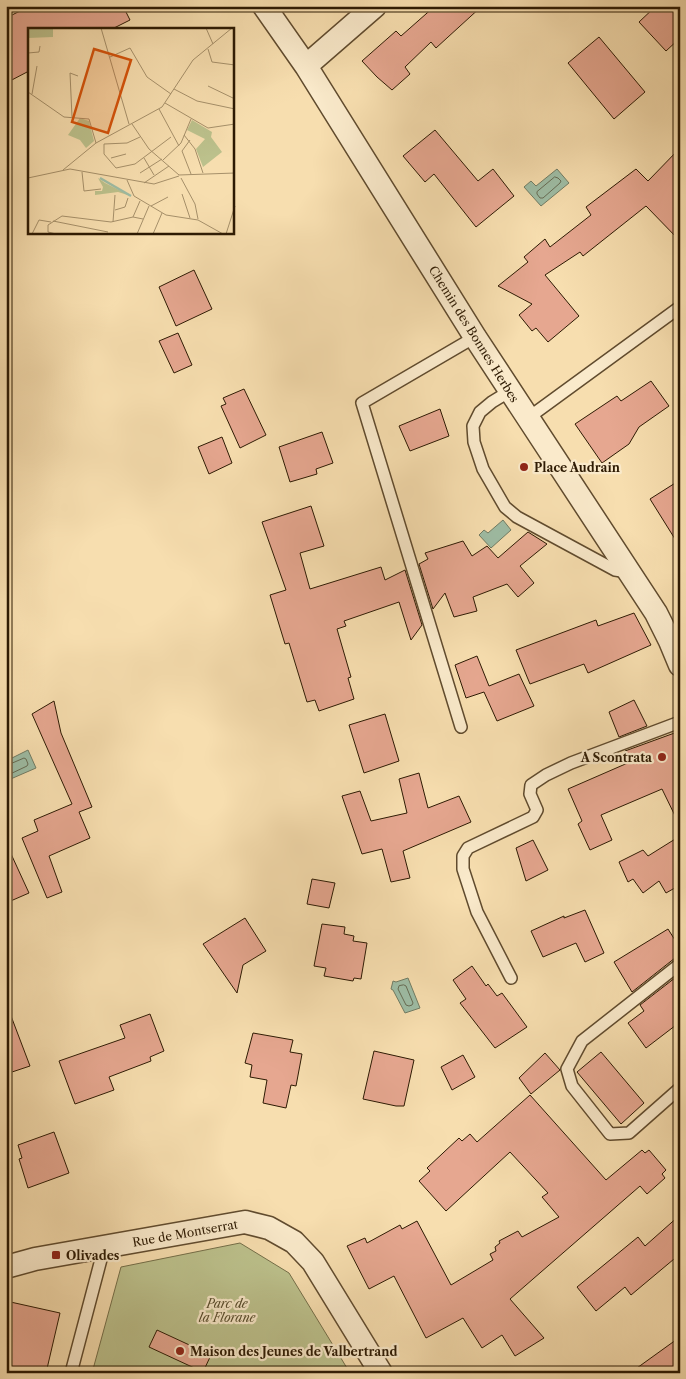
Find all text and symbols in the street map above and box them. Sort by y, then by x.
inset map [28,28,234,234]
street label: Chemin des Bonnes Herbes [426,263,522,405]
place label: Place Audrain [534,460,621,475]
marker: Place Audrain [518,461,530,473]
place label: A Scontrata [580,750,653,765]
marker: A Scontrata [656,751,668,763]
street label: Rue de Montserrat [131,1216,240,1250]
place label: Olivades [66,1248,120,1263]
marker: Olivades [50,1249,62,1261]
park label: Parc de la Florane [199,1296,256,1325]
place label: Maison des Jeunes de Valbertrand [190,1344,397,1359]
marker: Maison des Jeunes de Valbertrand [174,1345,186,1357]

